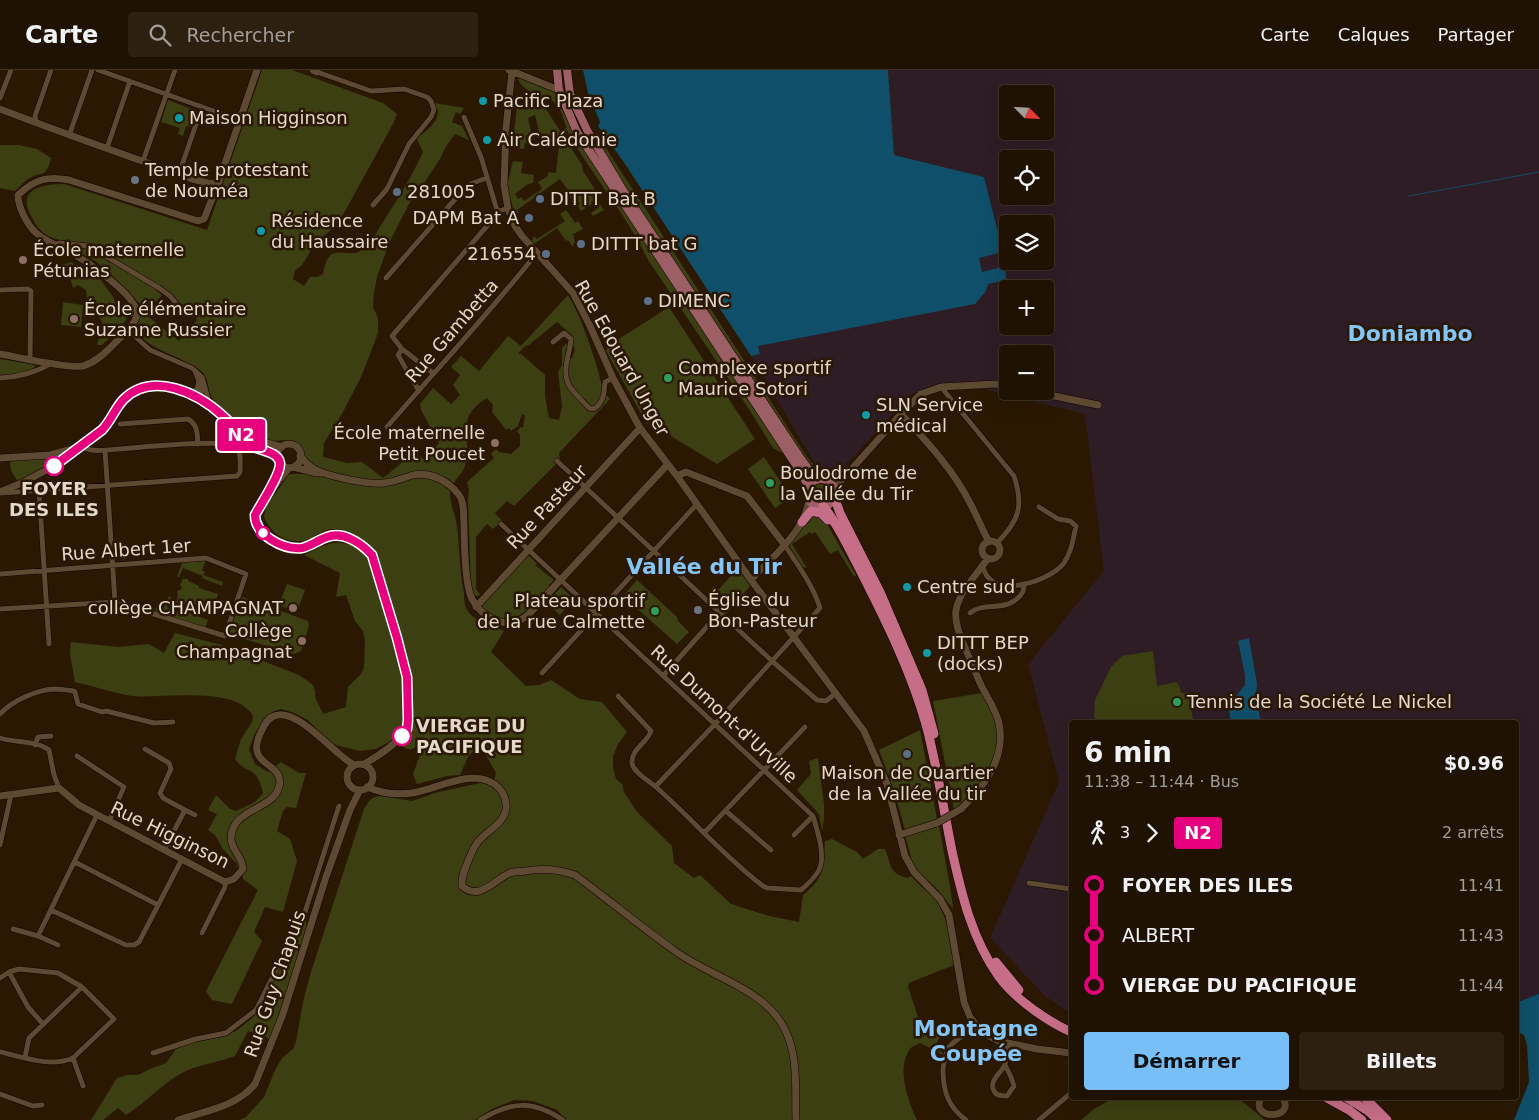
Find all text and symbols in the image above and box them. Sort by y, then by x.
search box [128,12,478,57]
text: Carte [25,21,98,49]
icon: search [146,21,174,49]
text: Rechercher [186,24,294,46]
text: Carte [1261,24,1310,45]
text: Calques [1338,24,1410,45]
text: Partager [1438,24,1514,45]
north arrow [999,85,1054,140]
map controls [999,85,1054,400]
place label: Pacific Plaza [493,90,603,111]
marker: Pacific Plaza [477,95,489,107]
place label: Maison Higginson [189,107,348,128]
marker: Maison Higginson [173,112,185,124]
place label: Air Calédonie [497,129,617,150]
marker: Air Calédonie [481,134,493,146]
button: locate [999,150,1054,205]
place label: Temple protestant de Nouméa [144,159,308,201]
marker: Temple protestant de Nouméa [129,174,141,186]
place label: 281005 [407,181,476,202]
marker: 281005 [391,186,403,198]
place label: DITTT Bat B [550,188,656,209]
marker: DITTT Bat B [534,193,546,205]
place label: DAPM Bat A [413,207,520,228]
place label: Résidence du Haussaire [271,210,388,252]
marker: DAPM Bat A [523,212,535,224]
button: layers [999,215,1054,270]
marker: Résidence du Haussaire [255,225,267,237]
place label: DITTT bat G [591,233,697,254]
marker: DITTT bat G [575,238,587,250]
place label: École maternelle Pétunias [33,239,184,281]
place label: 216554 [467,243,536,264]
marker: 216554 [540,248,552,260]
marker: École maternelle Pétunias [17,254,29,266]
street label: Rue Gambetta [401,275,502,387]
street label: Rue Edouard Unger [571,276,674,440]
button: + [999,280,1054,335]
place label: DIMENC [658,290,730,311]
marker: DIMENC [642,295,654,307]
place label: École élémentaire Suzanne Russier [84,298,246,340]
marker: École élémentaire Suzanne Russier [68,313,80,325]
district label: Doniambo [1347,321,1473,346]
button: − [999,345,1054,400]
place label: Complexe sportif Maurice Sotori [678,357,831,399]
marker: Complexe sportif Maurice Sotori [662,372,674,384]
place label: SLN Service médical [876,394,983,436]
marker: SLN Service médical [860,409,872,421]
line badge: N2 [218,419,264,451]
place label: École maternelle Petit Poucet [334,422,485,464]
text: N2 [227,424,255,445]
marker: École maternelle Petit Poucet [489,437,501,449]
marker: FOYER DES ILES [44,456,64,476]
street label: Rue Pasteur [502,460,591,553]
place label: Boulodrome de la Vallée du Tir [780,462,917,504]
marker: Boulodrome de la Vallée du Tir [764,477,776,489]
place label: FOYER DES ILES [9,478,99,520]
unlabelled marker [256,526,270,540]
street label: Rue Albert 1er [60,534,192,565]
district label: Vallée du Tir [626,554,782,579]
place label: Centre sud [917,576,1015,597]
marker: Centre sud [901,581,913,593]
place label: Église du Bon-Pasteur [708,589,817,631]
place label: Plateau sportif de la rue Calmette [477,590,646,632]
place label: collège CHAMPAGNAT [88,597,284,618]
marker: collège CHAMPAGNAT [287,602,299,614]
marker: Église du Bon-Pasteur [692,604,704,616]
marker: Plateau sportif de la rue Calmette [649,605,661,617]
place label: Collège Champagnat [176,620,292,662]
place label: DITTT BEP (docks) [937,632,1029,674]
marker: Collège Champagnat [296,635,308,647]
street label: Rue Dumont-d'Urville [647,640,802,787]
marker: DITTT BEP (docks) [921,647,933,659]
place label: Tennis de la Société Le Nickel [1186,691,1452,712]
marker: Tennis de la Société Le Nickel [1171,696,1183,708]
place label: VIERGE DU PACIFIQUE [416,715,526,757]
marker: VIERGE DU PACIFIQUE [392,726,412,746]
text: 6 min [1084,736,1172,769]
marker: Maison de Quartier de la Vallée du tir [901,748,913,760]
text: $0.96 [1444,752,1504,774]
place label: Maison de Quartier de la Vallée du tir [821,762,994,804]
text: 11:38 – 11:44 · Bus [1084,772,1239,791]
street label: Rue Higginson [107,797,233,872]
icon: walk [1084,819,1112,847]
icon: forward [1138,819,1166,847]
text: N2 [1184,822,1212,843]
text: 3 [1120,823,1130,842]
text: 2 arrêts [1442,823,1504,842]
text: FOYER DES ILES [1122,874,1293,896]
text: 11:41 [1458,876,1504,895]
street label: Rue Guy Chapuis [240,908,310,1060]
text: ALBERT [1122,924,1194,946]
text: 11:43 [1458,926,1504,945]
text: VIERGE DU PACIFIQUE [1122,974,1357,996]
text: 11:44 [1458,976,1504,995]
district label: Montagne Coupée [914,1016,1038,1066]
button: Démarrer [1084,1032,1289,1090]
button: Billets [1299,1032,1504,1090]

